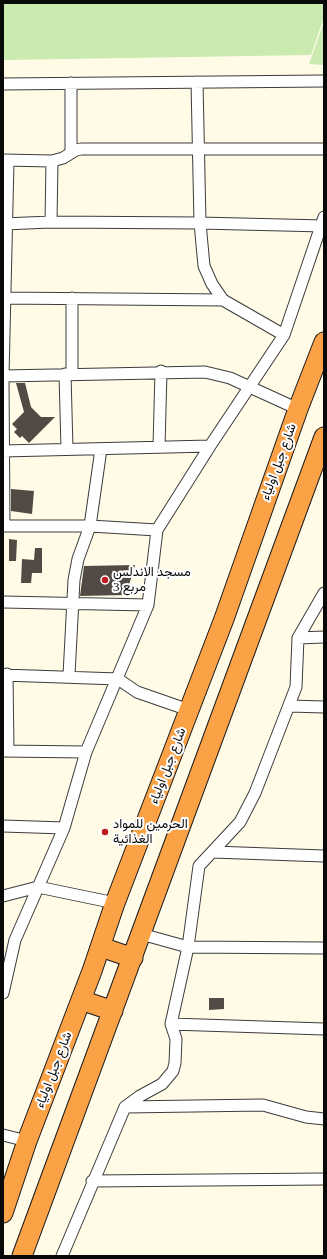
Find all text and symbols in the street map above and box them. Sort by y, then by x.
street label: شارع جبل اولياء [258,422,300,502]
place label: مسجد الاندلس مربع 3 [113,565,191,596]
marker: مسجد الاندلس مربع 3 [100,575,110,585]
street label: شارع جبل اولياء [146,726,190,806]
place label: الحرمين للمواد الغذائية [113,817,188,848]
marker: الحرمين للمواد الغذائية [100,827,110,837]
street label: شارع جبل اولياء [32,1030,76,1110]

